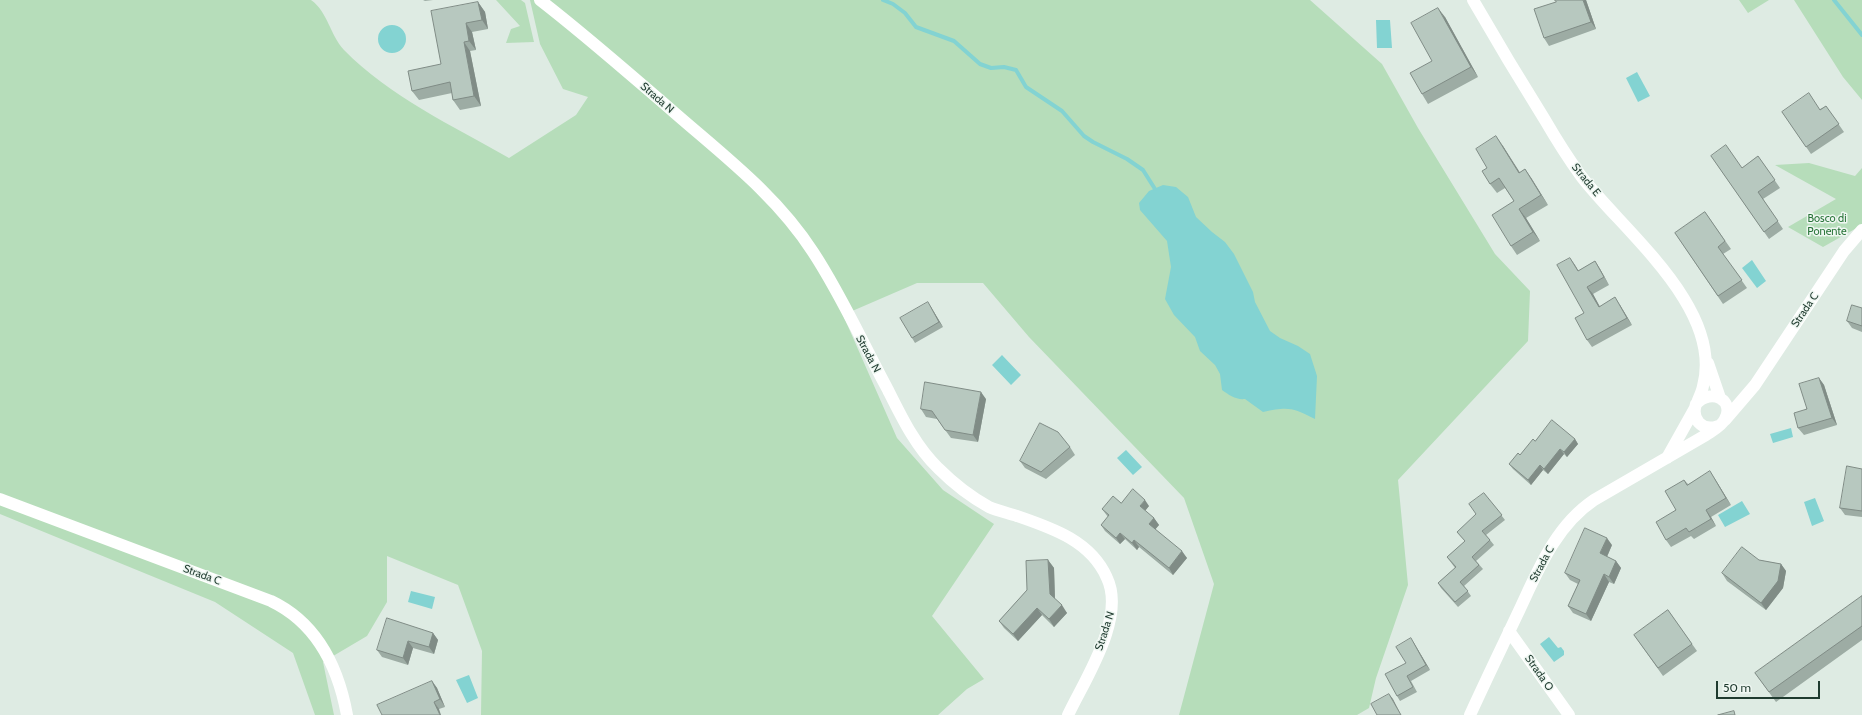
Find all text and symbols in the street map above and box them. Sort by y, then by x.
street label: Strada N [637,80,677,116]
street label: Strada E [1569,161,1603,199]
park label: Bosco di Ponente [1807,212,1847,238]
street label: Strada C [1789,290,1821,330]
street label: Strada N [853,333,883,375]
street label: Strada C [1527,544,1557,584]
street label: Strada C [181,562,223,588]
street label: Strada N [1093,610,1117,652]
street label: Strada O [1522,652,1556,694]
scale bar [1718,673,1822,699]
text: 50 m [1723,680,1751,695]

